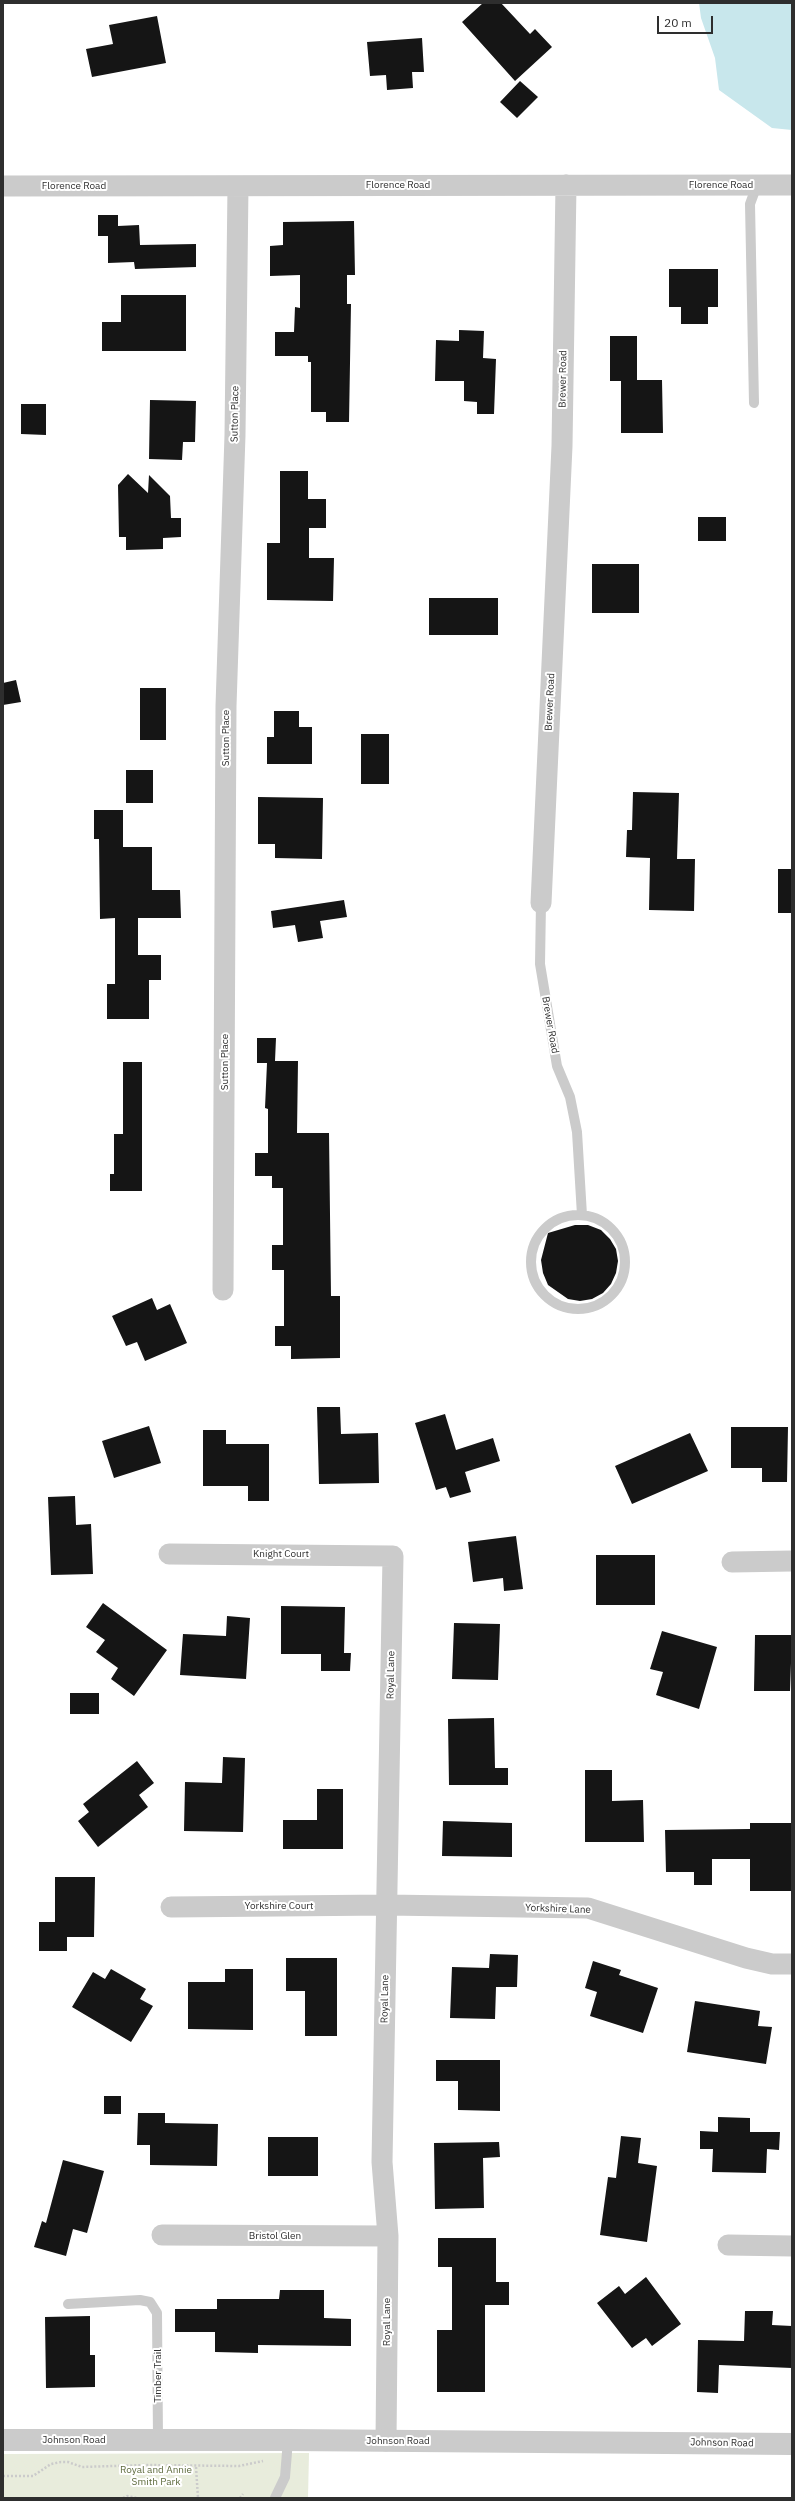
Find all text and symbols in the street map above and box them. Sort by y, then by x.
scale bar [659,8,715,34]
text: 20 m [664,15,692,30]
street label: Florence Road [366,179,430,191]
street label: Florence Road [689,179,753,191]
street label: Florence Road [42,180,106,192]
street label: Brewer Road [556,350,570,408]
street label: Sutton Place [229,386,241,442]
street label: Brewer Road [542,673,558,731]
street label: Sutton Place [220,710,232,766]
street label: Brewer Road [539,996,561,1054]
street label: Sutton Place [219,1034,231,1090]
street label: Knight Court [253,1548,309,1560]
street label: Royal Lane [385,1651,397,1699]
street label: Yorkshire Court [244,1900,314,1912]
street label: Yorkshire Lane [525,1902,591,1916]
street label: Royal Lane [379,1975,391,2023]
street label: Bristol Glen [249,2230,301,2242]
street label: Royal Lane [381,2298,393,2346]
street label: Timber Trail [152,2349,164,2403]
street label: Johnson Road [42,2434,106,2446]
street label: Johnson Road [366,2435,430,2447]
street label: Johnson Road [690,2436,754,2450]
park label: Royal and Annie Smith Park [120,2464,192,2488]

